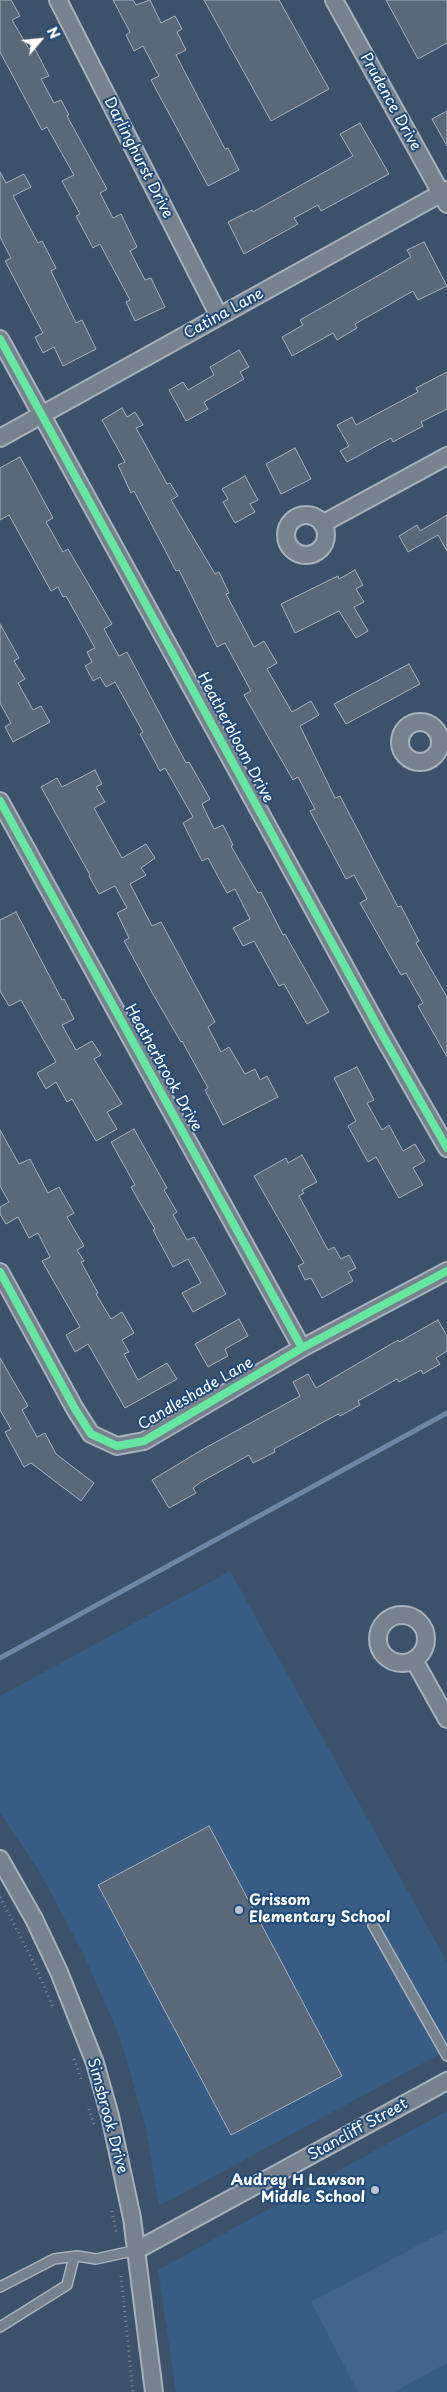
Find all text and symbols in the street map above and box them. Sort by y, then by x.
north arrow [15,15,65,65]
text: N [42,23,66,43]
street label: Prudence Drive [356,50,424,154]
street label: Darlinghurst Drive [100,94,176,222]
street label: Catina Lane [181,285,267,343]
street label: Heatherbloom Drive [193,670,277,806]
street label: Heatherbrook Drive [121,1001,205,1135]
street label: Candleshade Lane [135,1354,257,1434]
place label: Grissom Elementary School [249,1892,390,1927]
marker: Grissom Elementary School [233,1904,245,1916]
street label: Simsbrook Drive [83,2056,131,2176]
street label: Stancliff Street [305,2095,411,2165]
place label: Audrey H Lawson Middle School [231,2172,365,2207]
marker: Audrey H Lawson Middle School [369,2184,381,2196]

